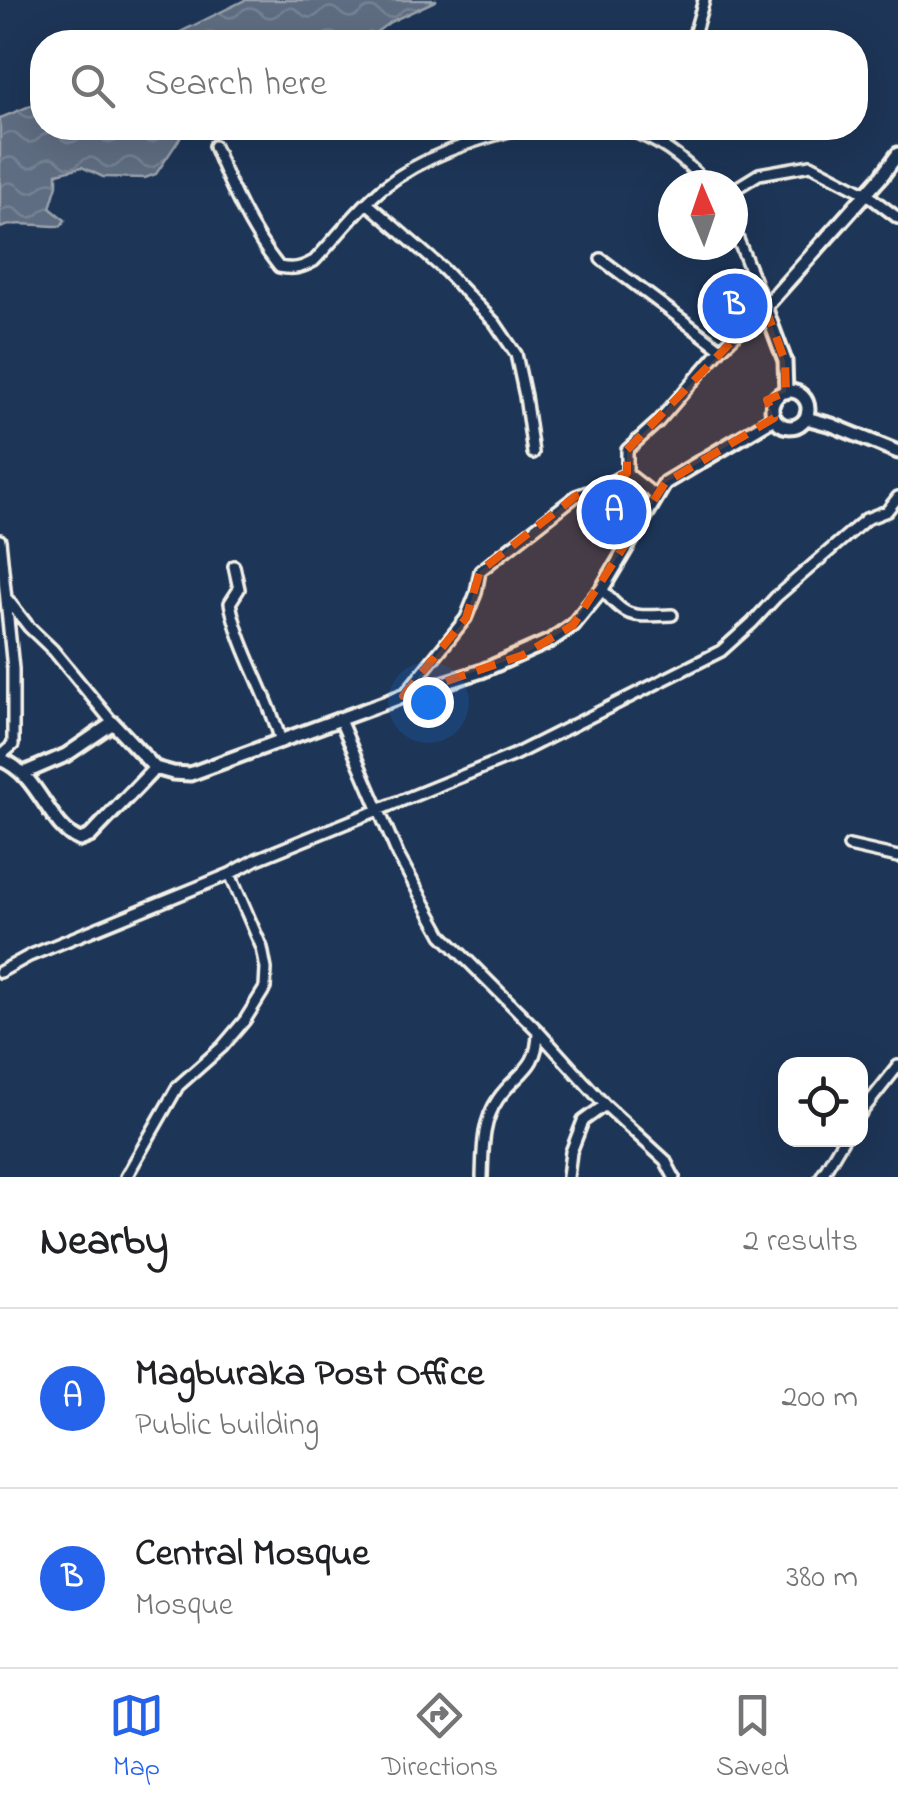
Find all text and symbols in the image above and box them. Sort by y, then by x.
search box [30,30,868,140]
text: Search here [145,57,327,113]
icon: search [65,58,120,113]
north arrow [658,170,748,260]
pin: B [702,268,768,344]
pin: A [582,474,646,550]
your location [403,677,454,728]
map controls [778,1057,868,1147]
button: locate [778,1057,868,1147]
text: Nearby [40,1212,168,1273]
text: 2 results [743,1219,858,1266]
text: Magburaka Post Office [135,1347,484,1403]
text: A [63,1375,82,1422]
text: 200 m [782,1375,858,1422]
text: Public building [135,1403,319,1450]
text: Central Mosque [135,1527,369,1583]
text: B [62,1555,83,1602]
text: 380 m [786,1555,858,1602]
text: Mosque [135,1583,233,1630]
tab: Map [109,1688,164,1789]
tab: Directions [382,1688,498,1789]
tab: Saved [716,1688,789,1789]

